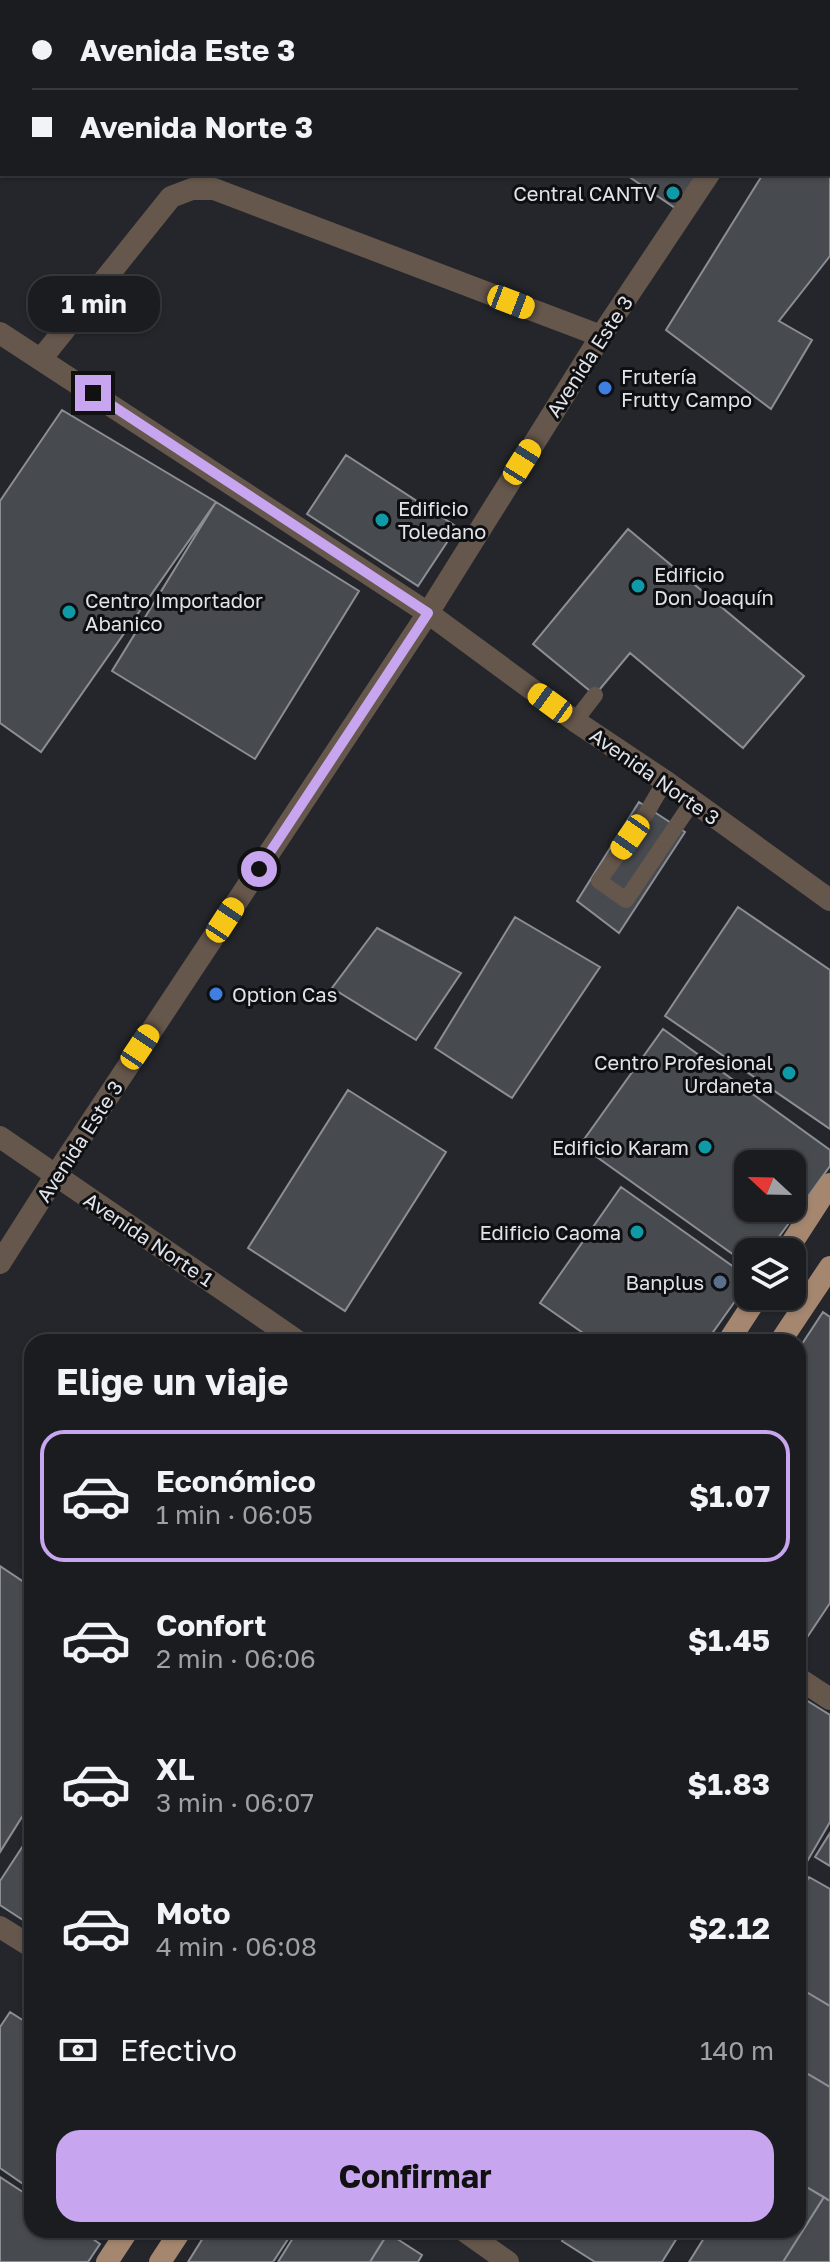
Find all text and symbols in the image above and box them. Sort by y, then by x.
text: Avenida Este 3 [80,32,295,68]
text: Avenida Norte 3 [80,109,313,145]
place label: Central CANTV [513,181,657,205]
marker: Central CANTV [664,184,682,202]
callout: 1 min [27,277,159,333]
car [484,282,538,322]
text: 1 min [61,288,127,319]
street label: Avenida Este 3 [541,291,637,421]
place label: Frutería Frutty Campo [621,364,752,411]
route end [75,375,111,411]
marker: Frutería Frutty Campo [596,379,614,397]
car [499,435,545,489]
place label: Edificio Toledano [398,496,486,543]
marker: Edificio Toledano [373,511,391,529]
place label: Edificio Don Joaquín [654,562,774,609]
marker: Edificio Don Joaquín [629,577,647,595]
place label: Centro Importador Abanico [85,588,263,635]
marker: Centro Importador Abanico [60,603,78,621]
car [524,679,576,727]
street label: Avenida Norte 3 [586,722,724,830]
car [606,810,654,864]
route start [241,851,277,887]
car [202,893,248,947]
place label: Option Cas [232,982,337,1006]
marker: Option Cas [207,985,225,1003]
car [117,1020,163,1074]
place label: Centro Profesional Urdaneta [594,1050,773,1097]
marker: Centro Profesional Urdaneta [780,1064,798,1082]
street label: Avenida Este 3 [31,1076,127,1206]
place label: Edificio Karam [552,1135,689,1159]
marker: Edificio Karam [696,1138,714,1156]
north arrow [734,1150,806,1222]
map controls [734,1150,806,1310]
street label: Avenida Norte 1 [80,1187,218,1291]
place label: Edificio Caoma [480,1220,621,1244]
marker: Edificio Caoma [628,1223,646,1241]
button: layers [734,1238,806,1310]
place label: Banplus [626,1270,704,1294]
marker: Banplus [711,1273,729,1291]
text: Elige un viaje [56,1360,288,1403]
icon: car [60,1460,132,1532]
text: Económico [156,1463,316,1499]
text: $1.07 [689,1478,770,1514]
text: 1 min · 06:05 [156,1499,313,1530]
icon: car [60,1604,132,1676]
text: Confort [156,1607,267,1643]
text: $1.45 [688,1622,770,1658]
text: 2 min · 06:06 [156,1643,316,1674]
icon: car [60,1748,132,1820]
text: XL [156,1751,195,1787]
text: $1.83 [687,1766,770,1802]
text: 3 min · 06:07 [156,1787,314,1818]
icon: car [60,1892,132,1964]
text: Moto [156,1895,231,1931]
text: $2.12 [688,1910,770,1946]
text: 4 min · 06:08 [156,1931,317,1962]
icon: cash [56,2028,100,2072]
text: Efectivo [120,2032,237,2068]
text: 140 m [700,2035,774,2066]
button: Confirmar [56,2130,774,2222]

